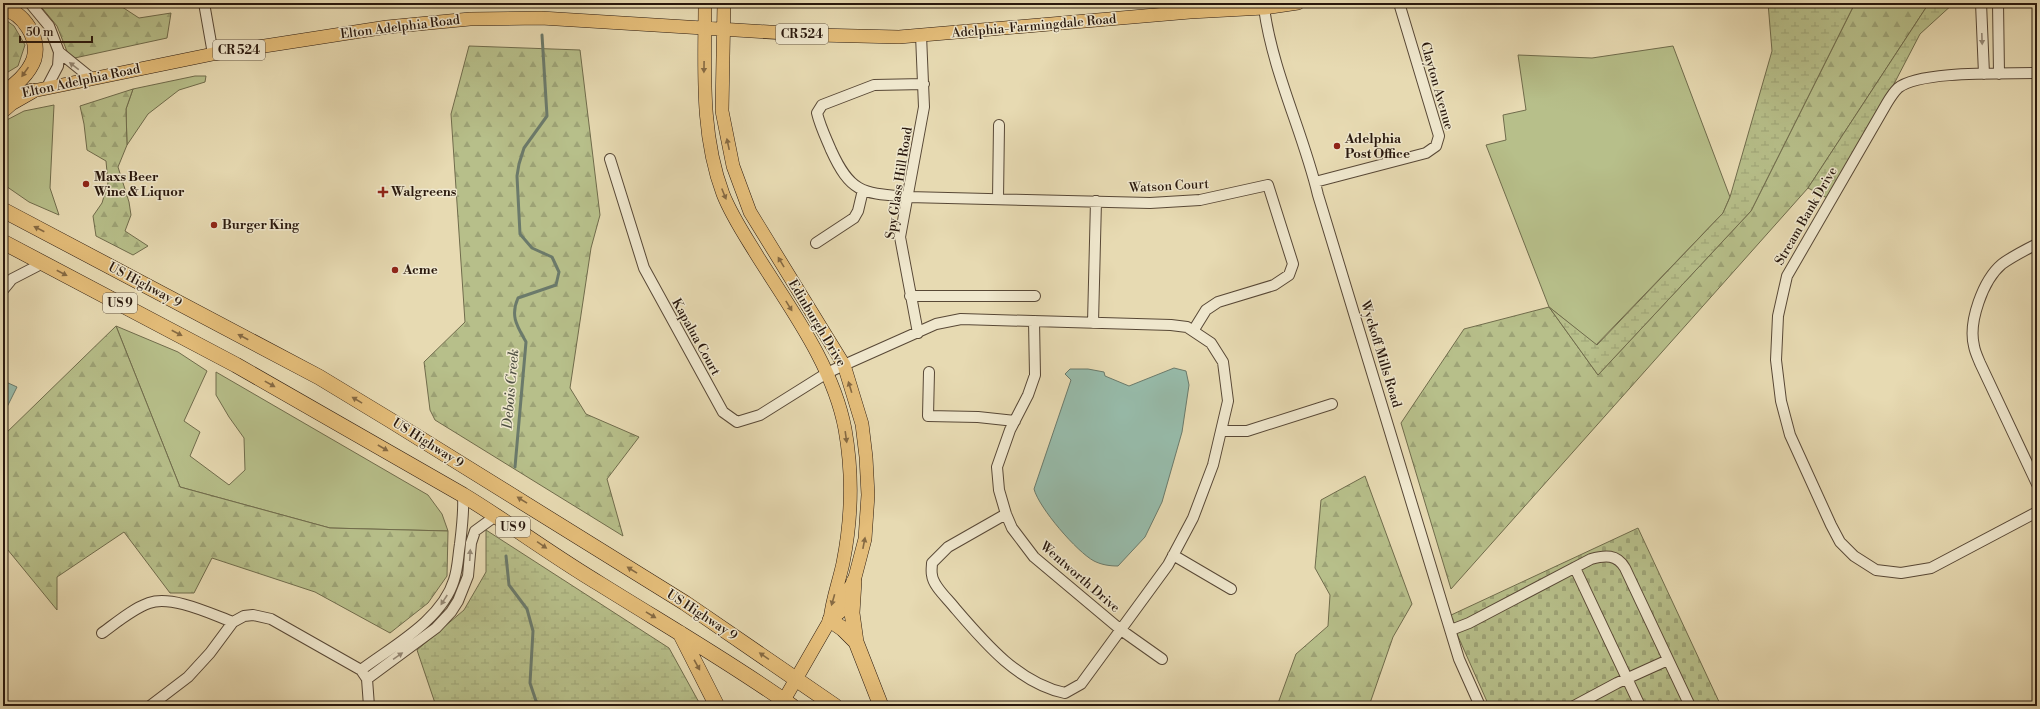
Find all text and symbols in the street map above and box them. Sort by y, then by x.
street label: Adelphia-Farmingdale Road [950,11,1118,41]
street label: Elton Adelphia Road [339,12,461,42]
scale bar [20,18,92,44]
road number: CR 524 [776,24,828,44]
text: 50 m [26,25,54,40]
one-way arrow [1979,33,1986,45]
road number: CR 524 [213,40,265,60]
street label: Clayton Avenue [1417,40,1457,132]
street label: Elton Adelphia Road [20,61,142,101]
one-way arrow [701,61,707,74]
one-way arrow [69,62,80,70]
one-way arrow [21,66,29,77]
street label: Spy Glass Hill Road [882,125,916,240]
place label: Adelphia Post Office [1344,131,1410,162]
one-way arrow [725,138,731,150]
marker: Adelphia Post Office [1332,141,1342,151]
street label: Stream Bank Drive [1771,164,1841,268]
place label: Maxs Beer Wine & Liquor [93,169,185,200]
street label: Watson Court [1128,176,1210,196]
marker: Maxs Beer Wine & Liquor [81,179,91,189]
place label: Walgreens [390,184,457,200]
marker: Walgreens [378,187,388,197]
one-way arrow [721,189,727,201]
place label: Burger King [222,217,300,233]
marker: Burger King [209,220,219,230]
one-way arrow [34,226,45,232]
one-way arrow [777,256,784,267]
street label: US Highway 9 [105,259,185,311]
place label: Acme [402,262,438,278]
marker: Acme [390,265,400,275]
one-way arrow [56,270,68,276]
street label: Edinburgh Drive [785,276,850,370]
road number: US 9 [103,293,137,313]
street label: Kapalua Court [668,296,724,379]
street label: Wyckoff Mills Road [1357,298,1405,410]
one-way arrow [786,300,793,312]
one-way arrow [172,330,183,337]
one-way arrow [237,333,249,340]
water label: Debois Creek [498,348,523,431]
one-way arrow [264,380,276,387]
one-way arrow [847,381,853,393]
one-way arrow [351,396,363,403]
street label: US Highway 9 [389,415,467,471]
one-way arrow [843,431,849,443]
one-way arrow [377,445,389,452]
one-way arrow [516,497,528,504]
road number: US 9 [496,517,530,537]
one-way arrow [861,537,867,550]
street label: Wentworth Drive [1036,537,1123,616]
one-way arrow [536,541,547,549]
one-way arrow [467,549,474,561]
one-way arrow [626,566,638,573]
street label: US Highway 9 [664,586,740,644]
one-way arrow [830,594,836,606]
one-way arrow [441,595,448,606]
one-way arrow [645,611,657,618]
one-way arrow [392,652,403,660]
one-way arrow [759,652,769,660]
one-way arrow [693,659,700,671]

